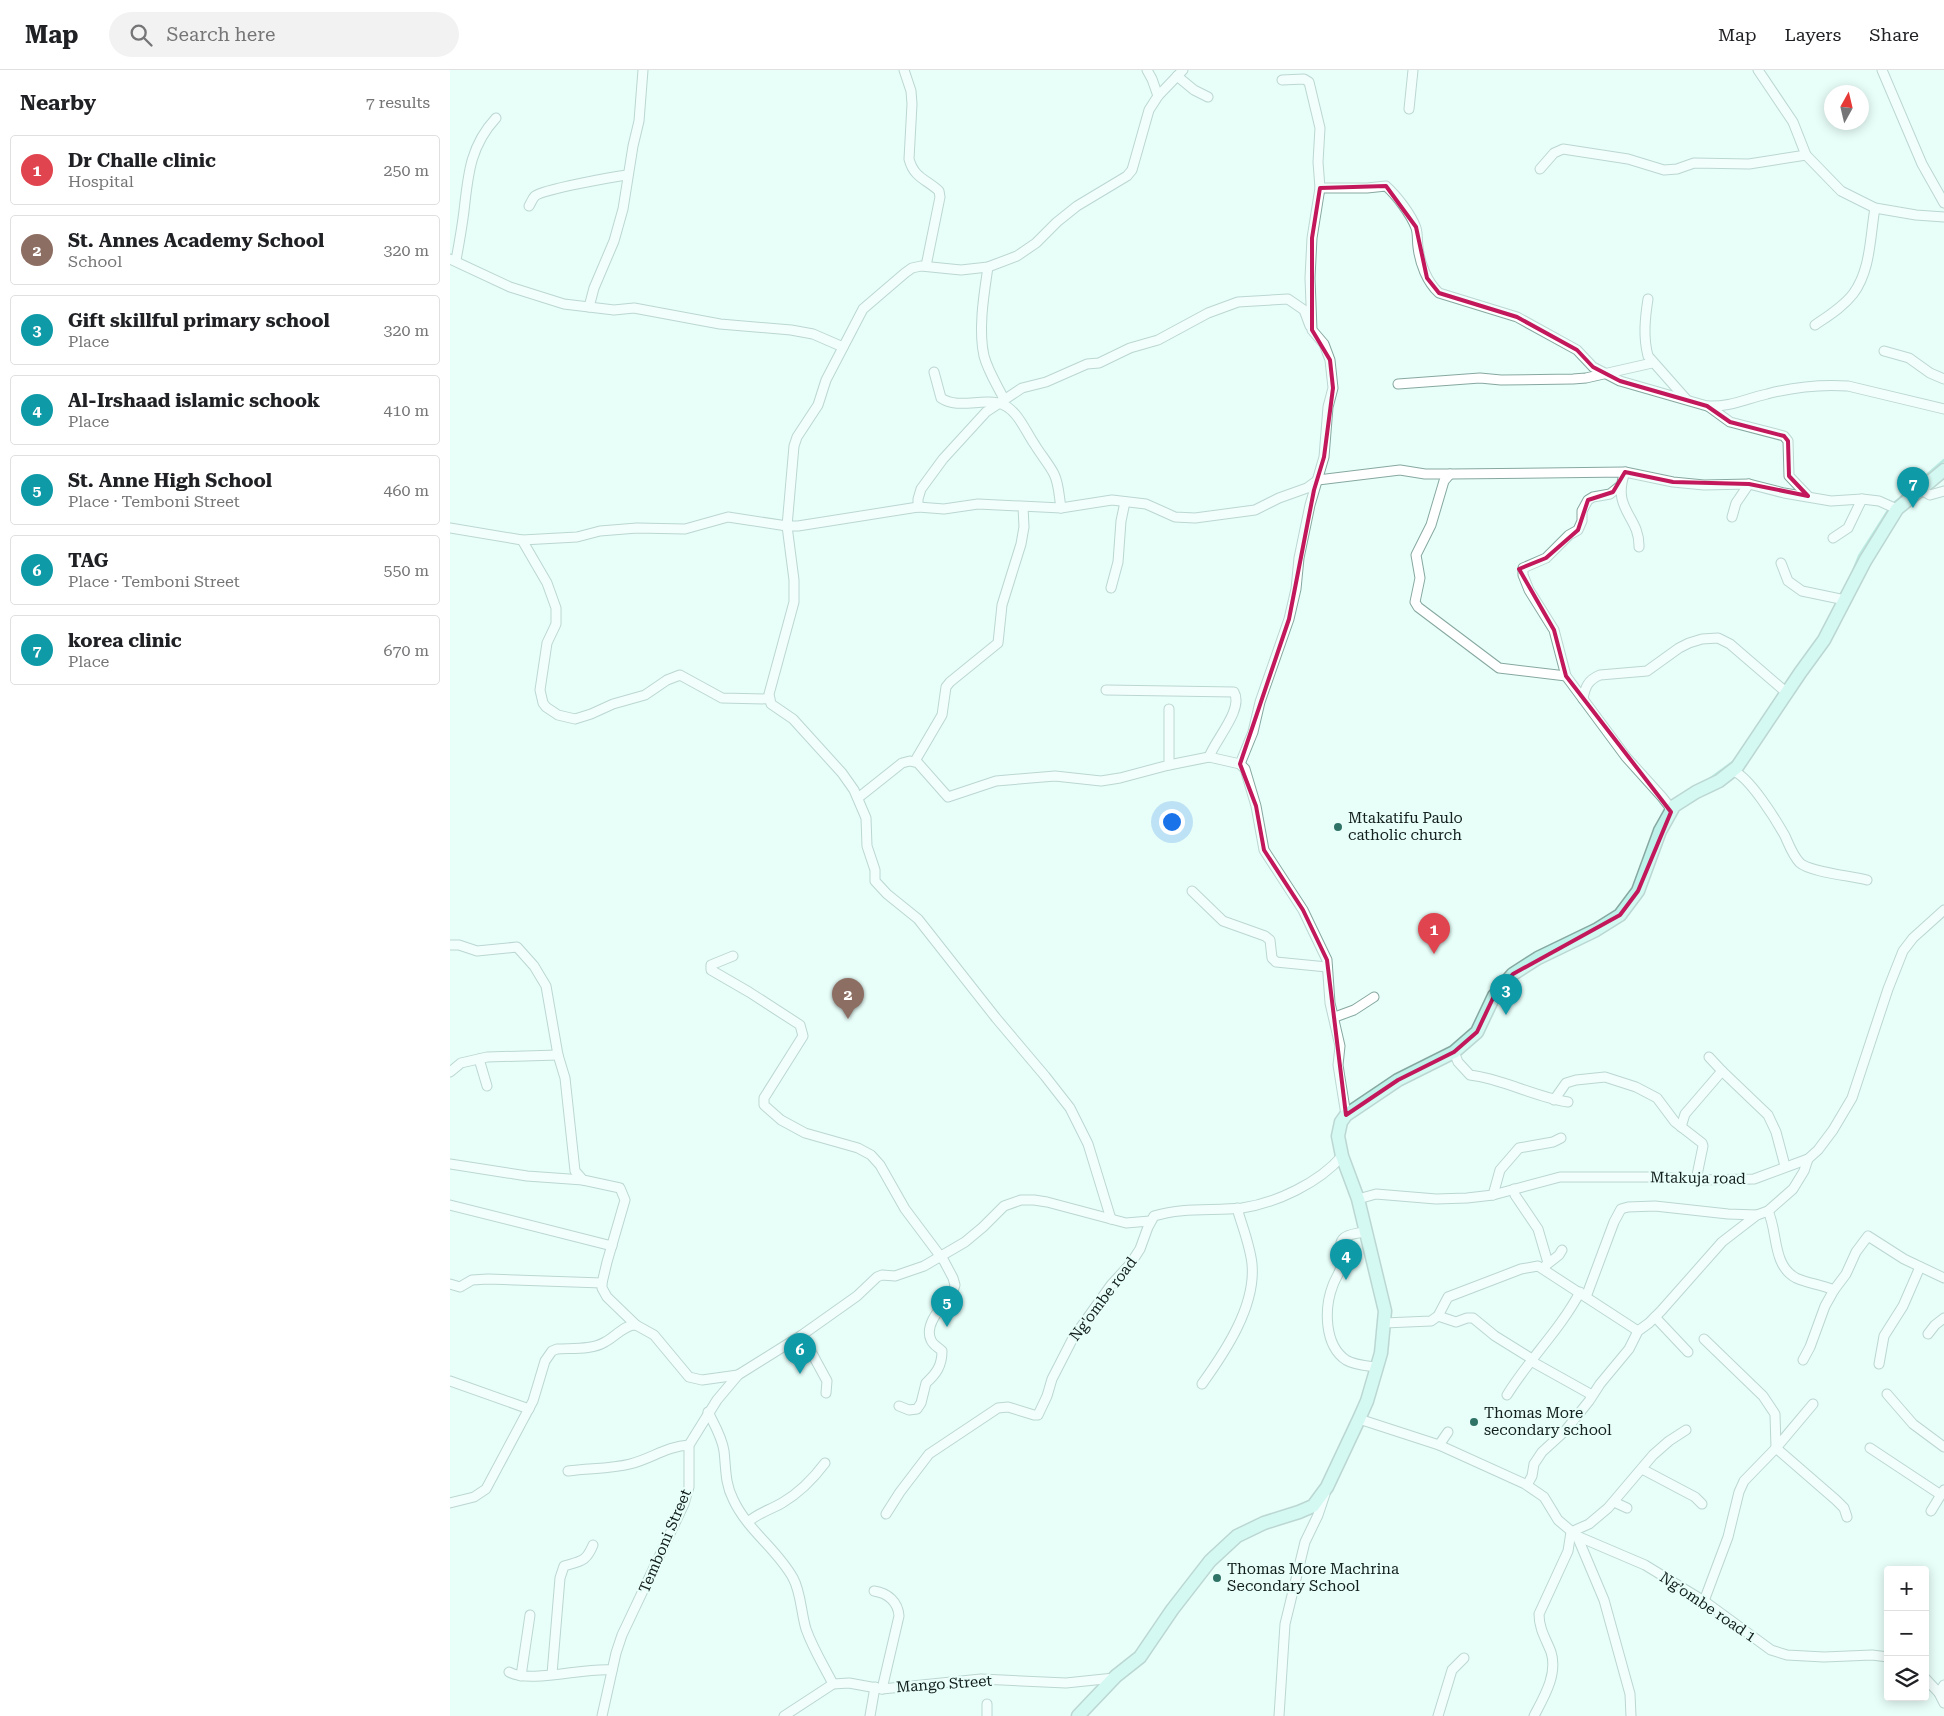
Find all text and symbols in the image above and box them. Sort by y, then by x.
search box [109,12,459,57]
text: Map [25,21,79,49]
icon: search [127,21,155,49]
text: Search here [167,23,275,46]
text: Map [1718,24,1757,45]
text: Layers [1785,24,1841,45]
text: Share [1869,24,1919,45]
north arrow [1824,85,1869,130]
text: Nearby [20,91,96,115]
text: 7 results [366,93,430,112]
text: Dr Challe clinic [68,149,216,172]
text: 1 [33,161,41,180]
text: 250 m [383,161,429,180]
text: Hospital [68,172,134,191]
text: St. Annes Academy School [68,229,324,252]
text: 2 [33,241,41,260]
text: 320 m [383,241,429,260]
text: School [68,252,122,271]
text: Gift skillful primary school [68,309,330,332]
text: 3 [33,321,41,340]
text: 320 m [383,321,429,340]
text: Place [68,332,109,351]
text: Al-Irshaad islamic schook [68,389,320,412]
text: 4 [33,401,41,420]
text: 410 m [383,401,429,420]
text: Place [68,412,109,431]
pin: 7 [1897,467,1929,508]
text: St. Anne High School [68,469,272,492]
text: 5 [33,481,41,500]
text: 460 m [383,481,429,500]
text: Place · Temboni Street [68,492,240,511]
text: TAG [68,549,109,572]
text: 6 [33,561,41,580]
text: 550 m [383,561,429,580]
text: Place · Temboni Street [68,572,240,591]
text: korea clinic [68,629,182,652]
text: 7 [33,641,41,660]
text: 670 m [383,641,429,660]
text: Place [68,652,109,671]
your location [1159,809,1185,835]
place label: Mtakatifu Paulo catholic church [1348,809,1463,844]
marker: Mtakatifu Paulo catholic church [1332,821,1344,833]
pin: 1 [1418,913,1450,954]
pin: 3 [1490,974,1522,1015]
pin: 2 [832,978,864,1019]
street label: Mtakuja road [1650,1168,1746,1188]
pin: 4 [1330,1239,1362,1280]
street label: Ng'ombe road [1066,1253,1141,1345]
pin: 5 [931,1286,963,1327]
pin: 6 [784,1333,816,1374]
place label: Thomas More secondary school [1484,1404,1612,1439]
marker: Thomas More secondary school [1468,1416,1480,1428]
street label: Temboni Street [635,1486,695,1596]
place label: Thomas More Machrina Secondary School [1227,1560,1399,1595]
map controls [1884,1566,1929,1701]
button: + [1884,1566,1929,1611]
street label: Ng’ombe road 1 [1656,1568,1760,1646]
marker: Thomas More Machrina Secondary School [1211,1572,1223,1584]
button: − [1884,1611,1929,1656]
button: layers [1884,1656,1929,1701]
street label: Mango Street [895,1672,993,1696]

